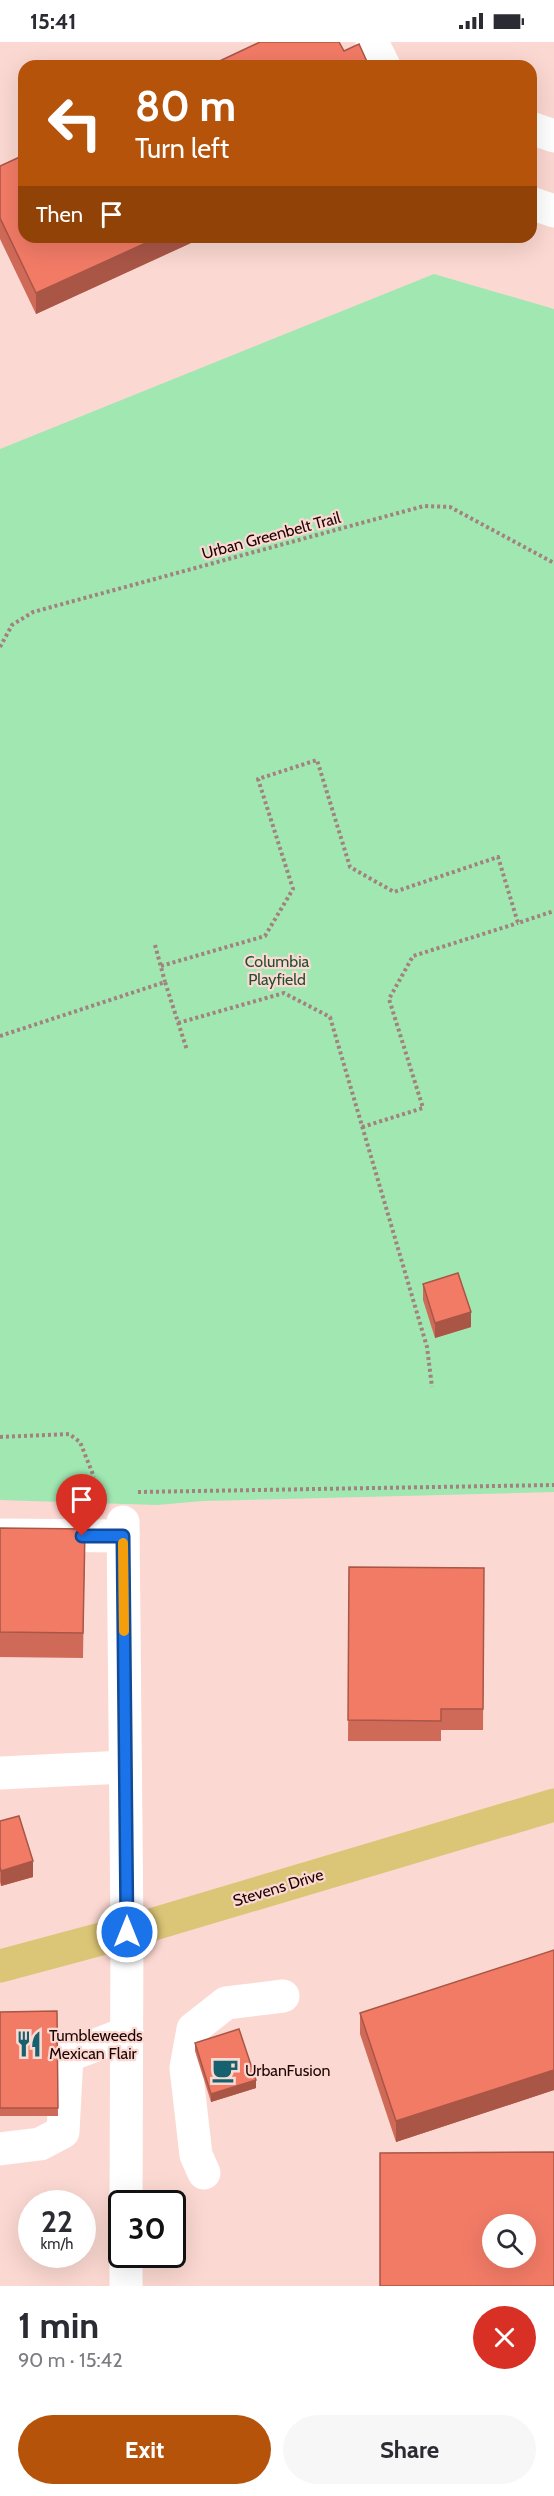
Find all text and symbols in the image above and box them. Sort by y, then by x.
text: 15:41 [30,8,76,35]
text: 80 m [135,80,236,132]
icon: left [36,84,114,162]
text: Turn left [135,132,229,165]
icon: arrive [95,198,128,231]
text: Then [36,201,83,228]
street label: Urban Greenbelt Trail [200,508,343,563]
park label: Columbia Playfield [245,952,310,989]
pin [56,1474,107,1536]
icon: arrive [65,1483,98,1516]
street label: Stevens Drive [231,1865,326,1910]
position arrow [95,1900,159,1964]
place label: Tumbleweeds Mexican Flair [49,2026,143,2063]
restaurant icon: Tumbleweeds Mexican Flair [14,2029,44,2059]
cafe icon: UrbanFusion [210,2055,240,2085]
place label: UrbanFusion [245,2061,331,2080]
speed limit sign: 30 [108,2190,186,2268]
text: 22 [41,2203,73,2240]
map controls [482,2214,536,2268]
button: search [482,2214,536,2268]
text: km/h [41,2235,73,2253]
text: 1 min [18,2303,99,2347]
button: close [473,2306,536,2369]
text: 90 m · 15:42 [18,2348,123,2372]
button: Exit [18,2415,271,2484]
button: Share [283,2415,536,2484]

